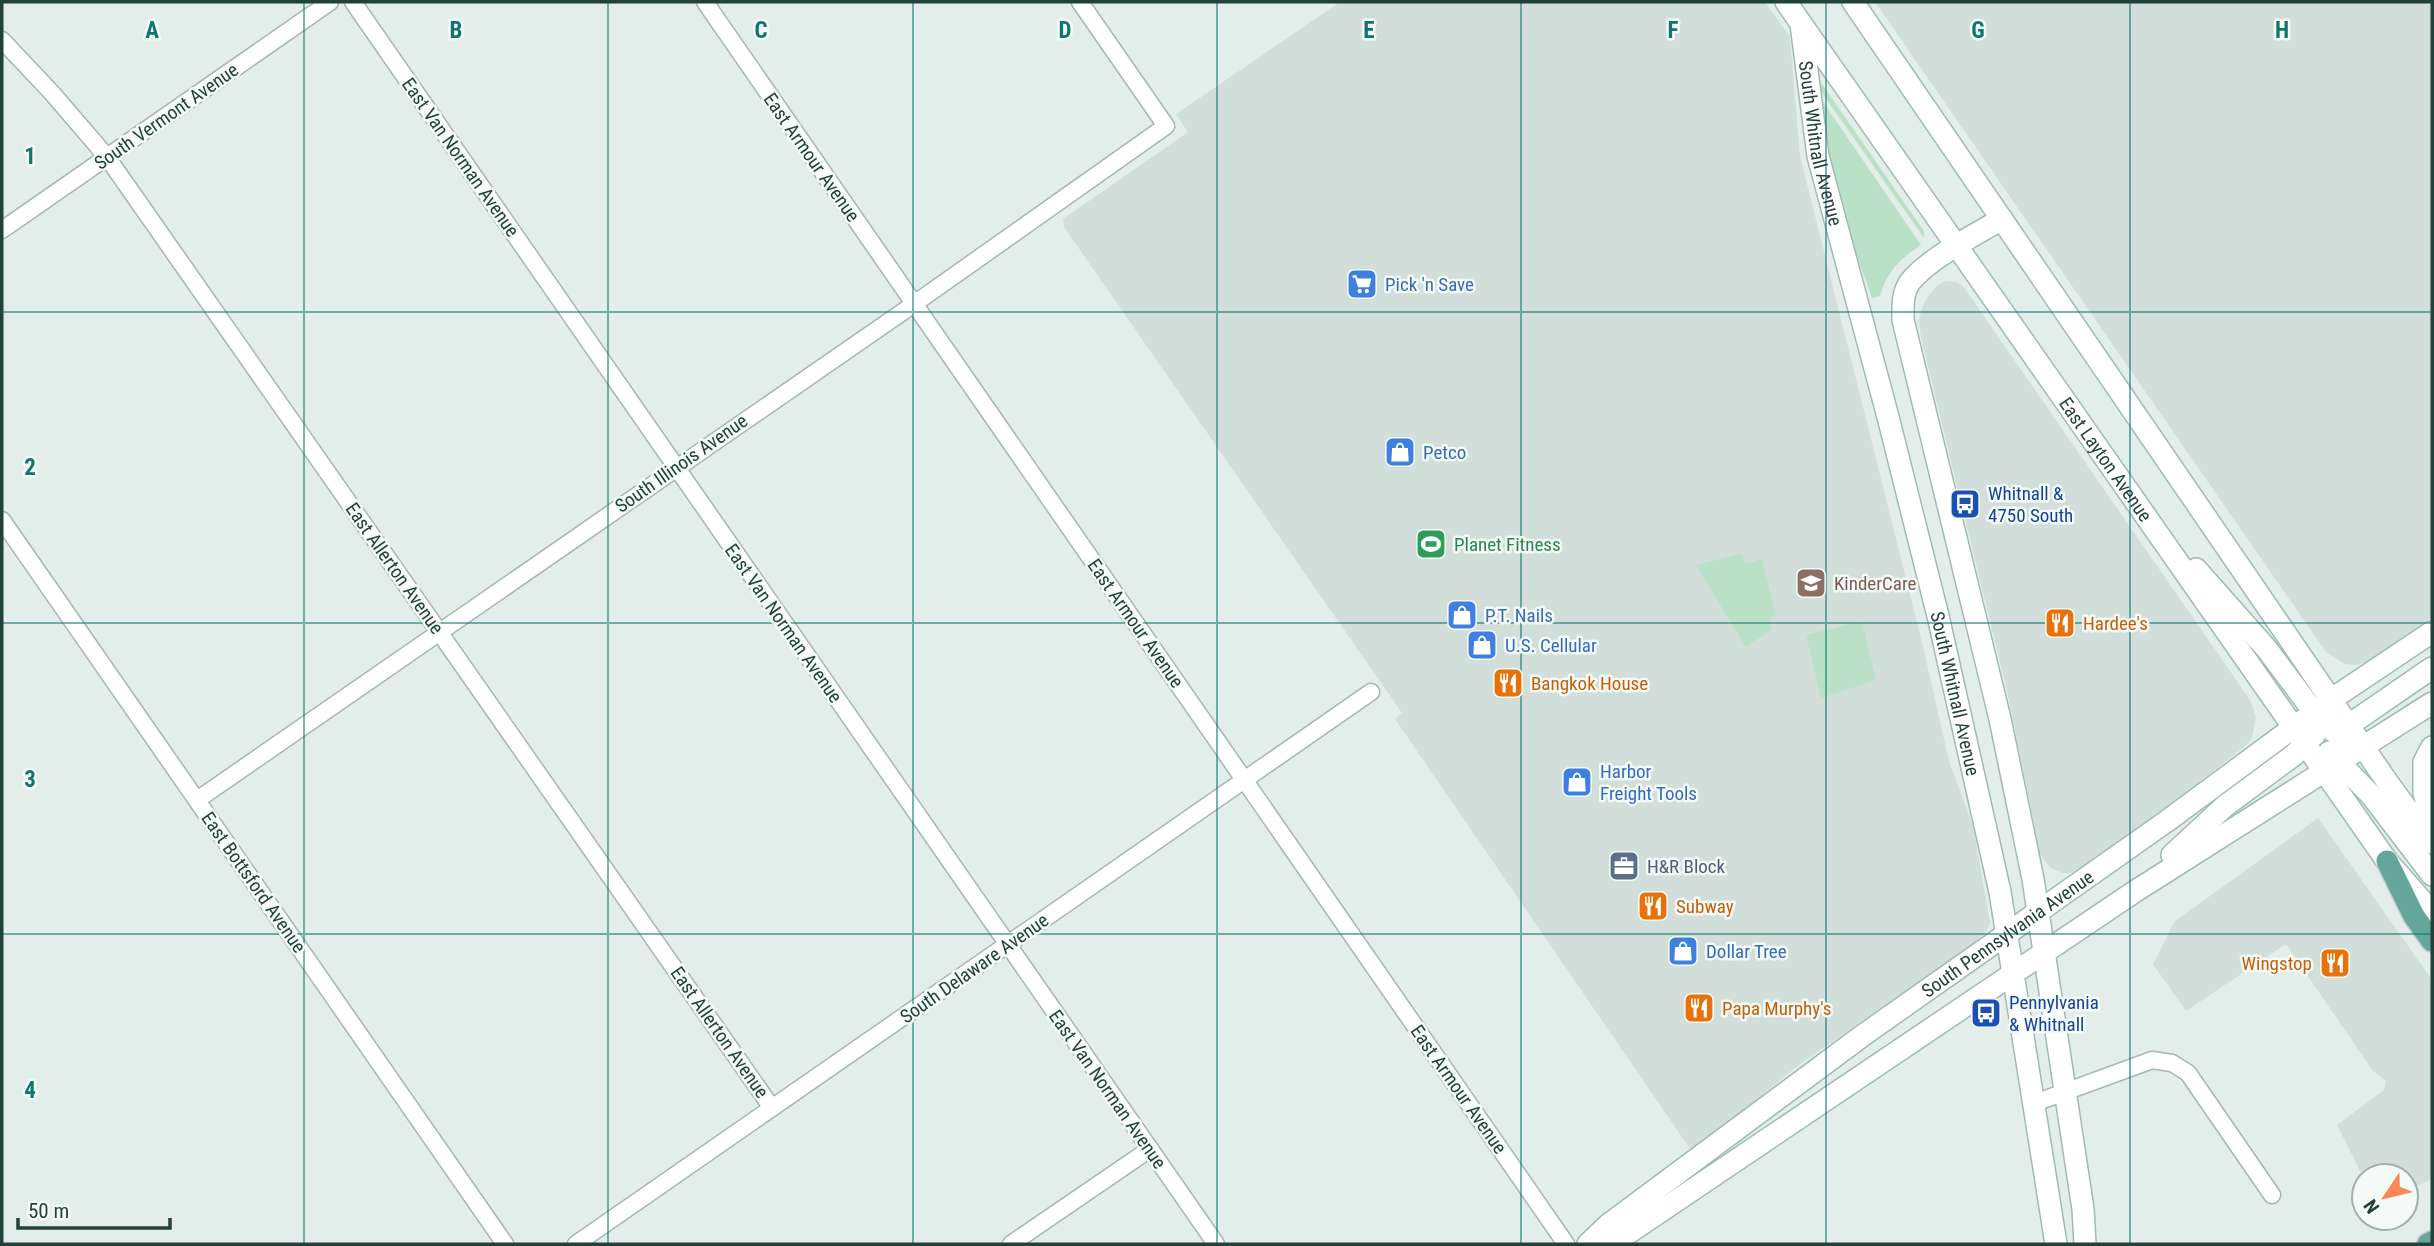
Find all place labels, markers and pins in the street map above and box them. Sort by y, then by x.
supermarket icon: Pick 'n Save [1345,267,1379,301]
place label: Pick 'n Save [1385,273,1474,296]
shop icon: Petco [1383,435,1417,469]
place label: Petco [1423,441,1466,464]
place label: Whitnall & 4750 South [1988,482,2073,527]
bus stop icon: Whitnall & 4750 South [1948,487,1982,521]
sports icon: Planet Fitness [1414,527,1448,561]
place label: Planet Fitness [1454,533,1561,556]
school or university icon: KinderCare [1794,566,1828,600]
place label: KinderCare [1834,572,1917,595]
shop icon: P.T. Nails [1445,598,1479,632]
place label: P.T. Nails [1485,604,1553,627]
restaurant icon: Hardee's [2043,606,2077,640]
place label: Hardee's [2083,612,2148,635]
shop icon: U.S. Cellular [1465,628,1499,662]
place label: U.S. Cellular [1505,634,1597,657]
restaurant icon: Bangkok House [1491,666,1525,700]
place label: Bangkok House [1531,672,1648,695]
place label: Harbor Freight Tools [1600,760,1697,805]
shop icon: Harbor Freight Tools [1560,765,1594,799]
office icon: H&R Block [1607,849,1641,883]
place label: H&R Block [1647,855,1726,878]
restaurant icon: Subway [1636,889,1670,923]
place label: Subway [1676,895,1734,918]
shop icon: Dollar Tree [1666,934,1700,968]
place label: Dollar Tree [1706,940,1787,963]
restaurant icon: Wingstop [2318,946,2352,980]
place label: Wingstop [2242,952,2312,975]
restaurant icon: Papa Murphy's [1682,991,1716,1025]
place label: Pennylvania & Whitnall [2009,991,2099,1036]
bus stop icon: Pennylvania & Whitnall [1969,996,2003,1030]
place label: Papa Murphy's [1722,997,1832,1020]

